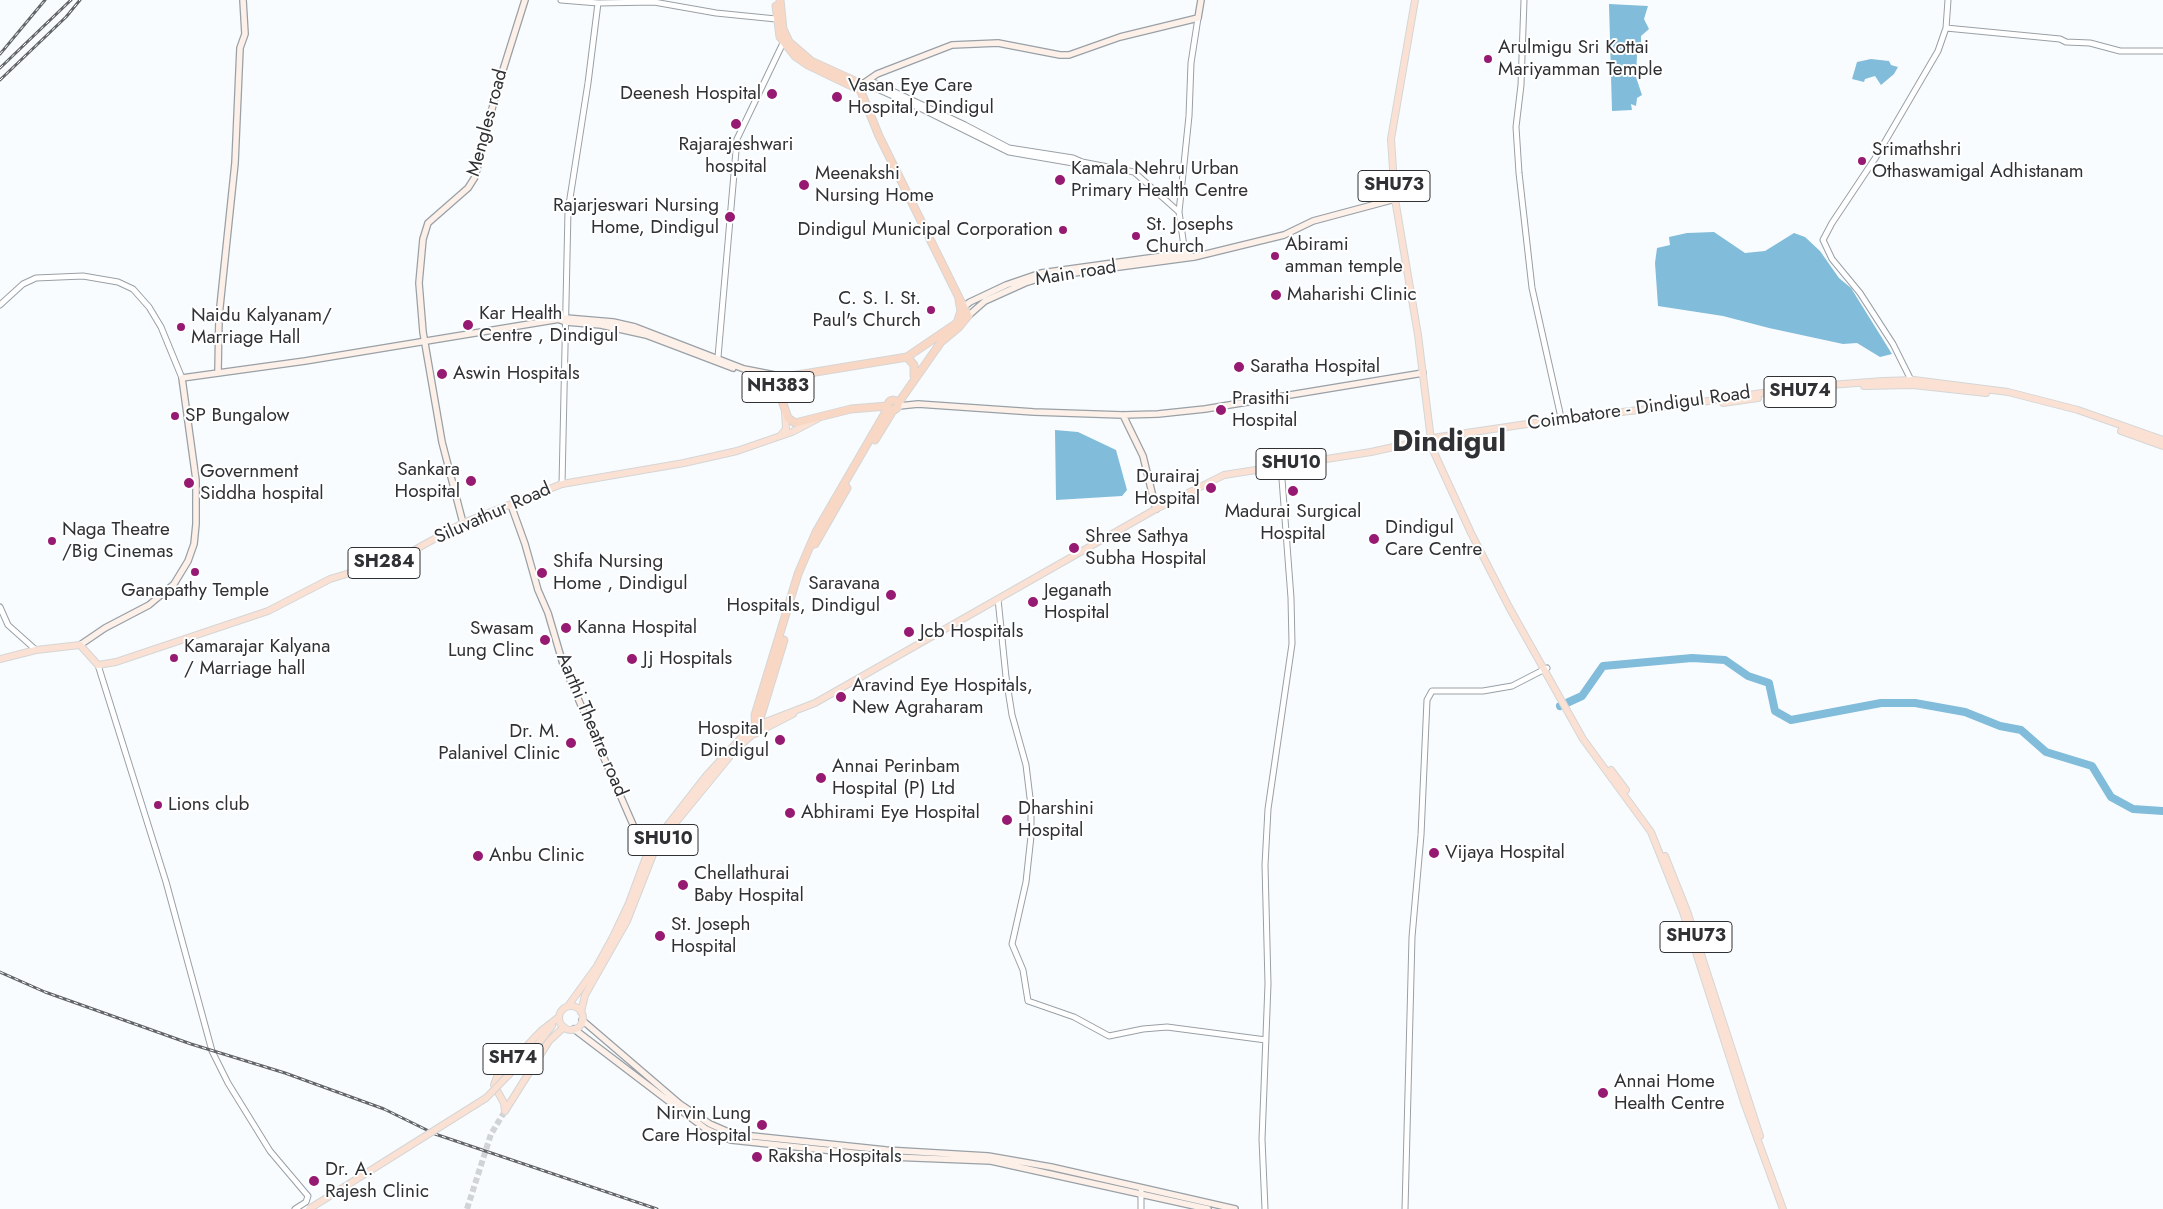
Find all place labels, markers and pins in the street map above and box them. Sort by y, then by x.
place label: Arulmigu Sri Kottai Mariyamman Temple [1498,37,1662,81]
marker: Arulmigu Sri Kottai Mariyamman Temple [1482,53,1494,65]
place label: Vasan Eye Care Hospital, Dindigul [848,75,994,119]
place label: Deenesh Hospital [620,83,761,105]
marker: Deenesh Hospital [765,87,779,101]
marker: Vasan Eye Care Hospital, Dindigul [830,90,844,104]
marker: Rajarajeshwari hospital [729,117,743,131]
place label: Rajarajeshwari hospital [679,134,793,178]
place label: Srimathshri Othaswamigal Adhistanam [1872,139,2084,183]
marker: Srimathshri Othaswamigal Adhistanam [1856,155,1868,167]
place label: Kamala Nehru Urban Primary Health Centre [1071,158,1248,202]
place label: Meenakshi Nursing Home [815,163,934,207]
marker: Kamala Nehru Urban Primary Health Centre [1053,173,1067,187]
marker: Meenakshi Nursing Home [797,178,811,192]
place label: Rajarjeswari Nursing Home, Dindigul [553,195,719,239]
marker: Rajarjeswari Nursing Home, Dindigul [723,210,737,224]
place label: St. Josephs Church [1146,214,1233,258]
place label: Dindigul Municipal Corporation [798,219,1053,241]
marker: Dindigul Municipal Corporation [1057,224,1069,236]
marker: St. Josephs Church [1130,230,1142,242]
place label: Abirami amman temple [1285,234,1403,278]
marker: Abirami amman temple [1269,250,1281,262]
place label: Maharishi Clinic [1287,284,1417,306]
place label: C. S. I. St. Paul's Church [813,288,921,332]
marker: Maharishi Clinic [1269,288,1283,302]
place label: Kar Health Centre , Dindigul [479,303,618,347]
marker: C. S. I. St. Paul's Church [925,304,937,316]
place label: Naidu Kalyanam/ Marriage Hall [191,305,332,349]
marker: Kar Health Centre , Dindigul [461,318,475,332]
marker: Naidu Kalyanam/ Marriage Hall [175,321,187,333]
place label: Saratha Hospital [1250,356,1380,378]
marker: Saratha Hospital [1232,360,1246,374]
place label: Aswin Hospitals [453,363,580,385]
marker: Aswin Hospitals [435,367,449,381]
place label: Prasithi Hospital [1232,388,1297,432]
marker: Prasithi Hospital [1214,403,1228,417]
place label: SP Bungalow [185,405,289,427]
marker: SP Bungalow [169,410,181,422]
place label: Sankara Hospital [395,459,460,503]
place label: Government Siddha hospital [200,461,324,505]
place label: Durairaj Hospital [1135,466,1200,510]
marker: Sankara Hospital [464,474,478,488]
marker: Government Siddha hospital [182,476,196,490]
marker: Durairaj Hospital [1204,481,1218,495]
marker: Madurai Surgical Hospital [1286,484,1300,498]
place label: Madurai Surgical Hospital [1225,501,1361,545]
place label: Dindigul Care Centre [1385,517,1482,561]
place label: Naga Theatre /Big Cinemas [62,519,173,563]
place label: Shree Sathya Subha Hospital [1085,526,1206,570]
marker: Dindigul Care Centre [1367,532,1381,546]
marker: Naga Theatre /Big Cinemas [46,535,58,547]
marker: Shree Sathya Subha Hospital [1067,541,1081,555]
place label: Shifa Nursing Home , Dindigul [553,551,688,595]
marker: Ganapathy Temple [189,566,201,578]
marker: Shifa Nursing Home , Dindigul [535,566,549,580]
place label: Saravana Hospitals, Dindigul [727,573,880,617]
place label: Ganapathy Temple [121,580,269,602]
place label: Jeganath Hospital [1044,580,1112,624]
marker: Saravana Hospitals, Dindigul [884,588,898,602]
marker: Jeganath Hospital [1026,595,1040,609]
place label: Kanna Hospital [577,617,697,639]
place label: Swasam Lung Clinc [448,618,534,662]
marker: Kanna Hospital [559,621,573,635]
place label: Jcb Hospitals [920,621,1023,643]
marker: Jcb Hospitals [902,625,916,639]
marker: Swasam Lung Clinc [538,633,552,647]
place label: Kamarajar Kalyana / Marriage hall [184,636,330,680]
place label: Jj Hospitals [643,648,732,670]
marker: Kamarajar Kalyana / Marriage hall [168,652,180,664]
marker: Jj Hospitals [625,652,639,666]
place label: Aravind Eye Hospitals, New Agraharam [852,675,1033,719]
marker: Aravind Eye Hospitals, New Agraharam [834,690,848,704]
place label: Hospital, Dindigul [698,718,769,762]
place label: Dr. M. Palanivel Clinic [438,721,560,765]
marker: Hospital, Dindigul [773,733,787,747]
marker: Dr. M. Palanivel Clinic [564,736,578,750]
place label: Annai Perinbam Hospital (P) Ltd [832,756,960,800]
marker: Annai Perinbam Hospital (P) Ltd [814,771,828,785]
place label: Lions club [168,794,249,816]
place label: Dharshini Hospital [1018,798,1094,842]
marker: Lions club [152,799,164,811]
place label: Abhirami Eye Hospital [801,802,980,824]
marker: Abhirami Eye Hospital [783,806,797,820]
marker: Dharshini Hospital [1000,813,1014,827]
place label: Vijaya Hospital [1445,842,1565,864]
place label: Anbu Clinic [489,845,584,867]
marker: Vijaya Hospital [1427,846,1441,860]
marker: Anbu Clinic [471,849,485,863]
place label: Chellathurai Baby Hospital [694,863,804,907]
marker: Chellathurai Baby Hospital [676,878,690,892]
place label: St. Joseph Hospital [671,914,751,958]
marker: St. Joseph Hospital [653,929,667,943]
place label: Annai Home Health Centre [1614,1071,1724,1115]
marker: Annai Home Health Centre [1596,1086,1610,1100]
place label: Nirvin Lung Care Hospital [642,1103,751,1147]
marker: Nirvin Lung Care Hospital [755,1118,769,1132]
place label: Raksha Hospitals [768,1146,902,1168]
marker: Raksha Hospitals [750,1150,764,1164]
place label: Dr. A. Rajesh Clinic [325,1159,429,1203]
marker: Dr. A. Rajesh Clinic [307,1174,321,1188]

